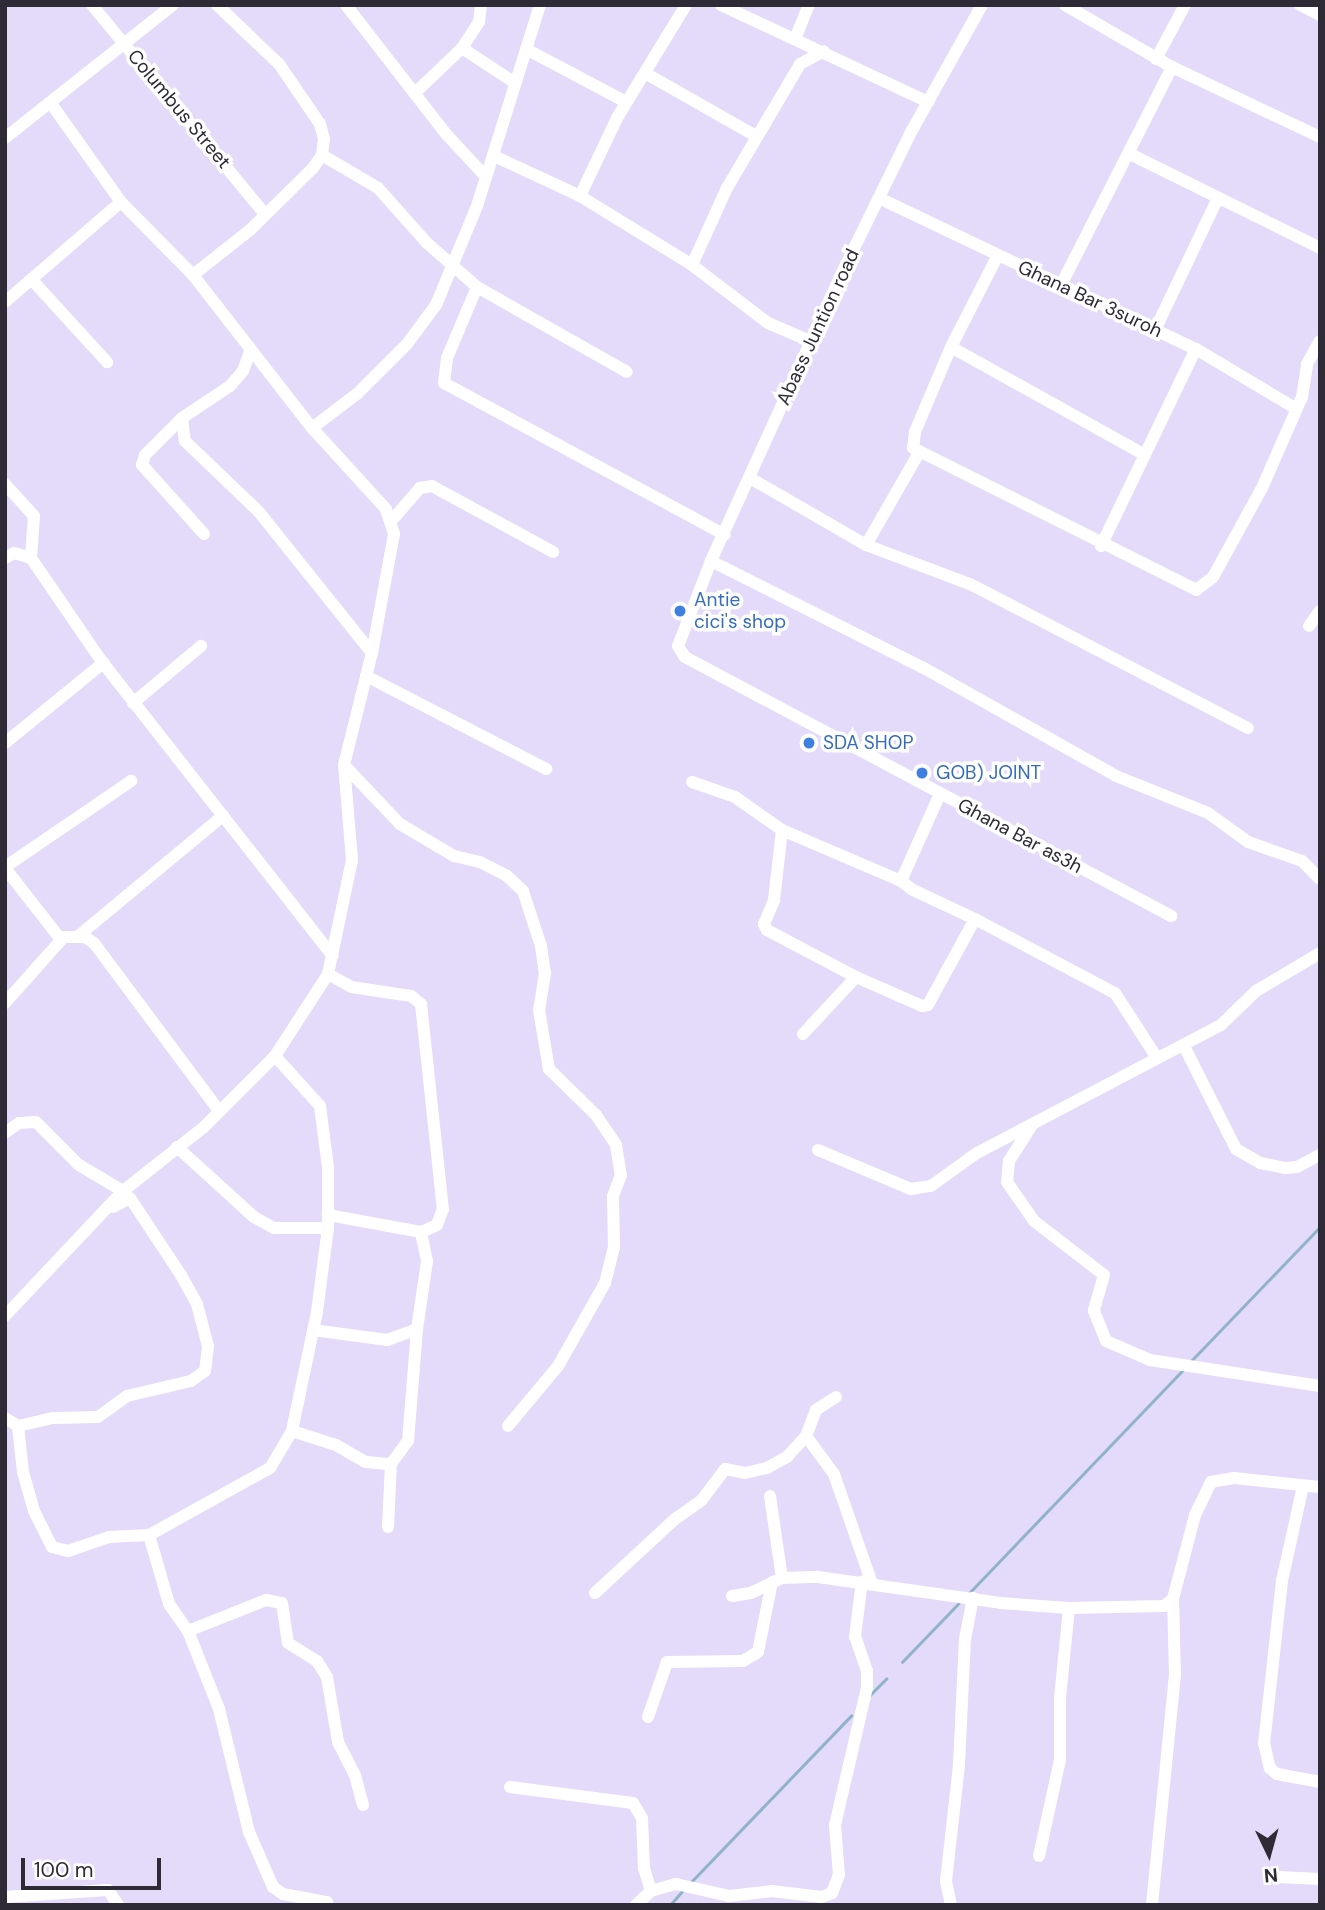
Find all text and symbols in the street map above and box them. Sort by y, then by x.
street label: Columbus Street [123,45,235,173]
street label: Abass Juntion road [772,245,864,409]
street label: Ghana Bar 3suroh [1014,256,1166,342]
place label: Antie cici's shop [694,589,786,633]
marker: Antie cici's shop [672,603,688,619]
place label: SDA SHOP [823,732,913,754]
marker: SDA SHOP [801,735,817,751]
place label: GOB) JOINT [936,762,1041,784]
marker: GOB) JOINT [914,765,930,781]
street label: Ghana Bar as3h [954,794,1086,878]
north arrow [1234,1819,1304,1889]
scale bar [24,1843,164,1887]
text: 100 m [34,1856,94,1884]
text: N [1263,1862,1279,1888]

